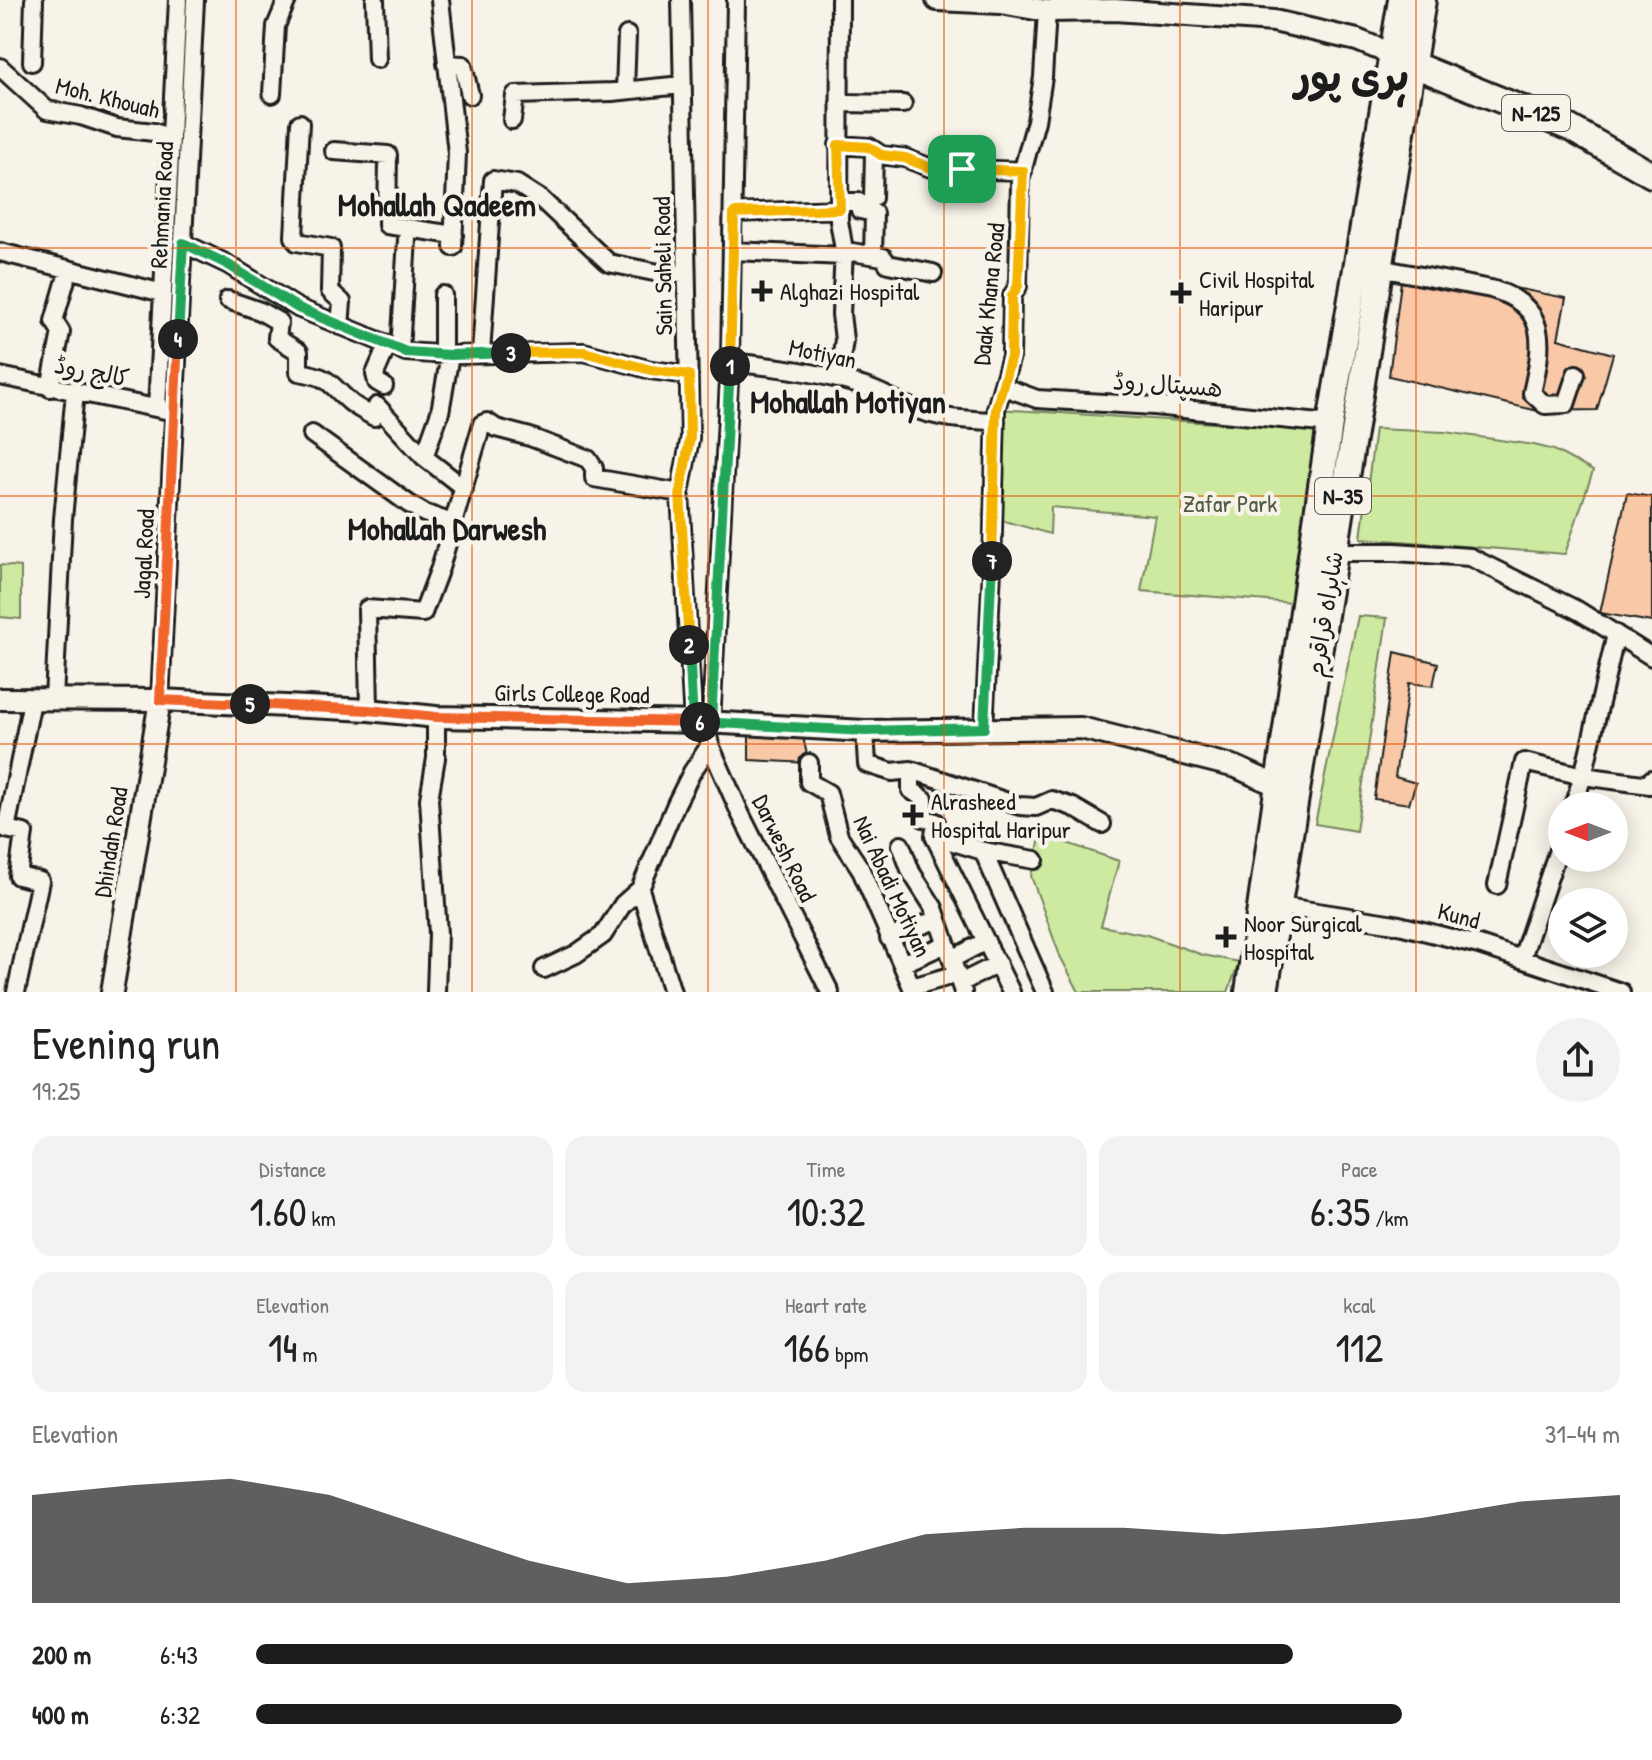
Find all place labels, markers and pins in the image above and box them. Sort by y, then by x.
pin [928,135,996,203]
place label: Civil Hospital Haripur [1199,263,1315,323]
place label: Alghazi Hospital [780,275,920,307]
marker: Alghazi Hospital [751,280,773,302]
marker: Civil Hospital Haripur [1170,282,1192,304]
pin: 4 [158,319,198,359]
pin: 3 [491,333,531,373]
pin: 1 [710,346,750,386]
pin: 7 [972,541,1012,581]
pin: 2 [669,625,709,665]
pin: 5 [230,684,270,724]
pin: 6 [680,702,720,742]
place label: Alrasheed Hospital Haripur [931,785,1071,845]
marker: Alrasheed Hospital Haripur [902,804,924,826]
place label: Noor Surgical Hospital [1244,907,1363,967]
marker: Noor Surgical Hospital [1215,926,1237,948]

